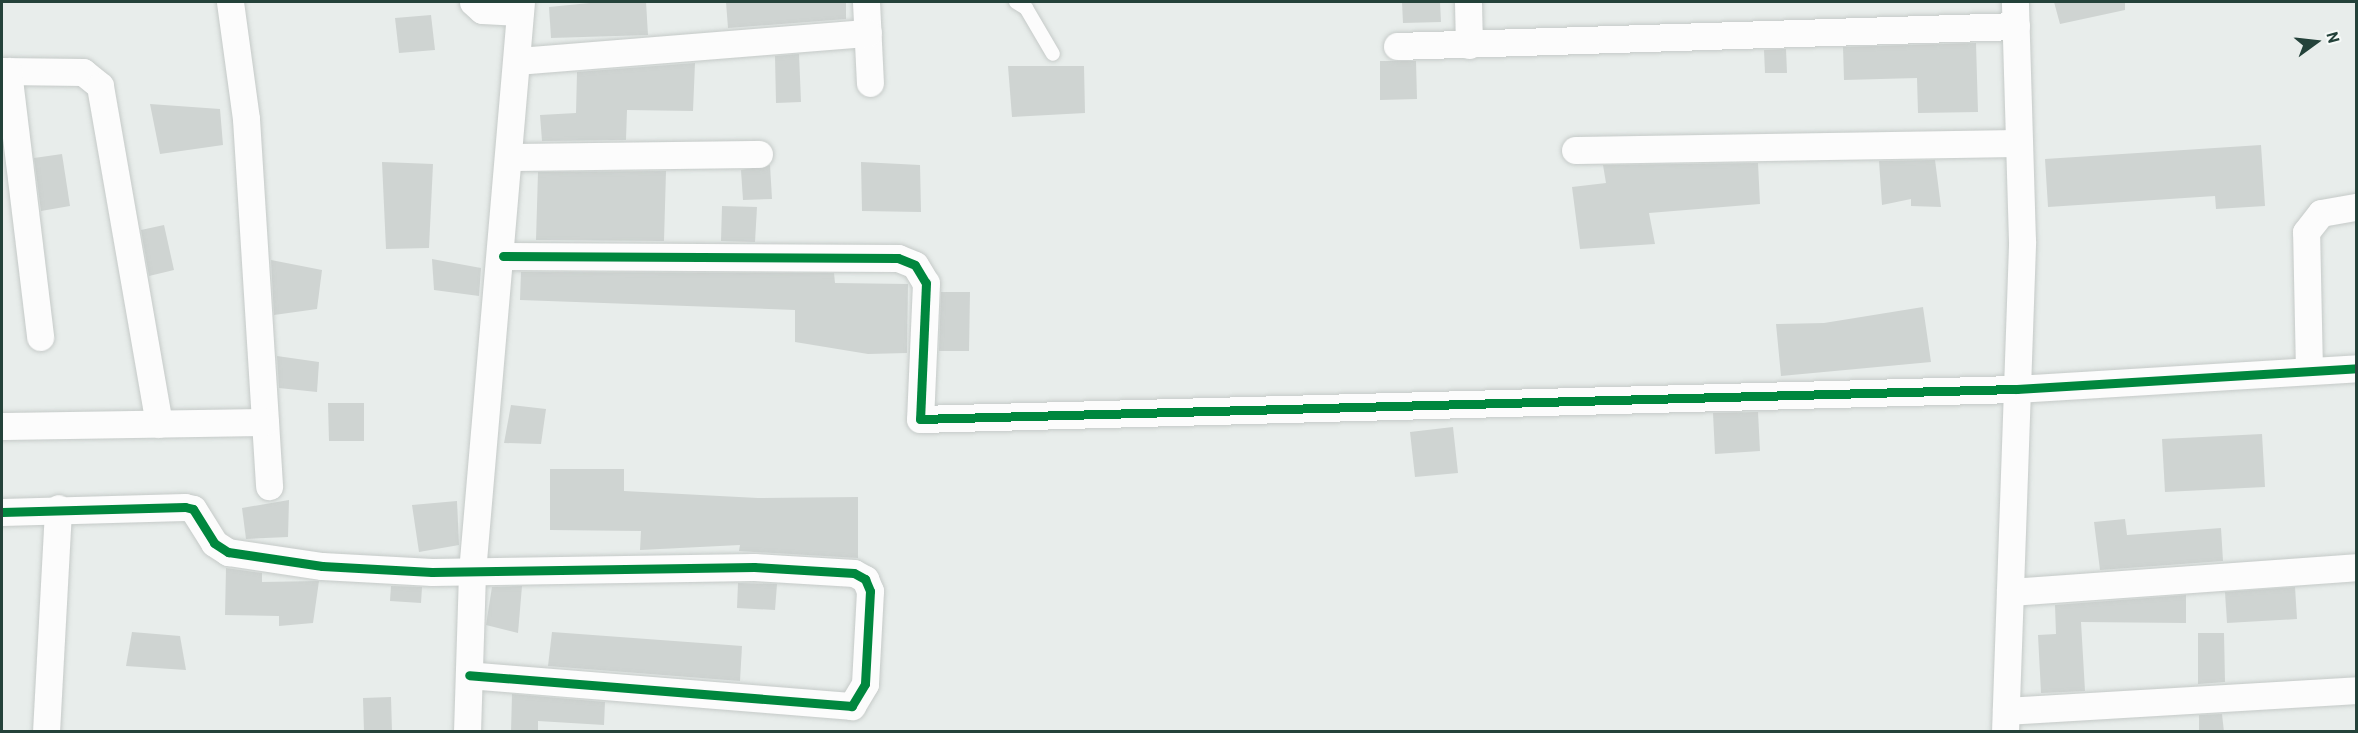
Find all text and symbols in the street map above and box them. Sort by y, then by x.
north arrow [2286,12,2346,72]
text: N [2323,30,2344,45]

